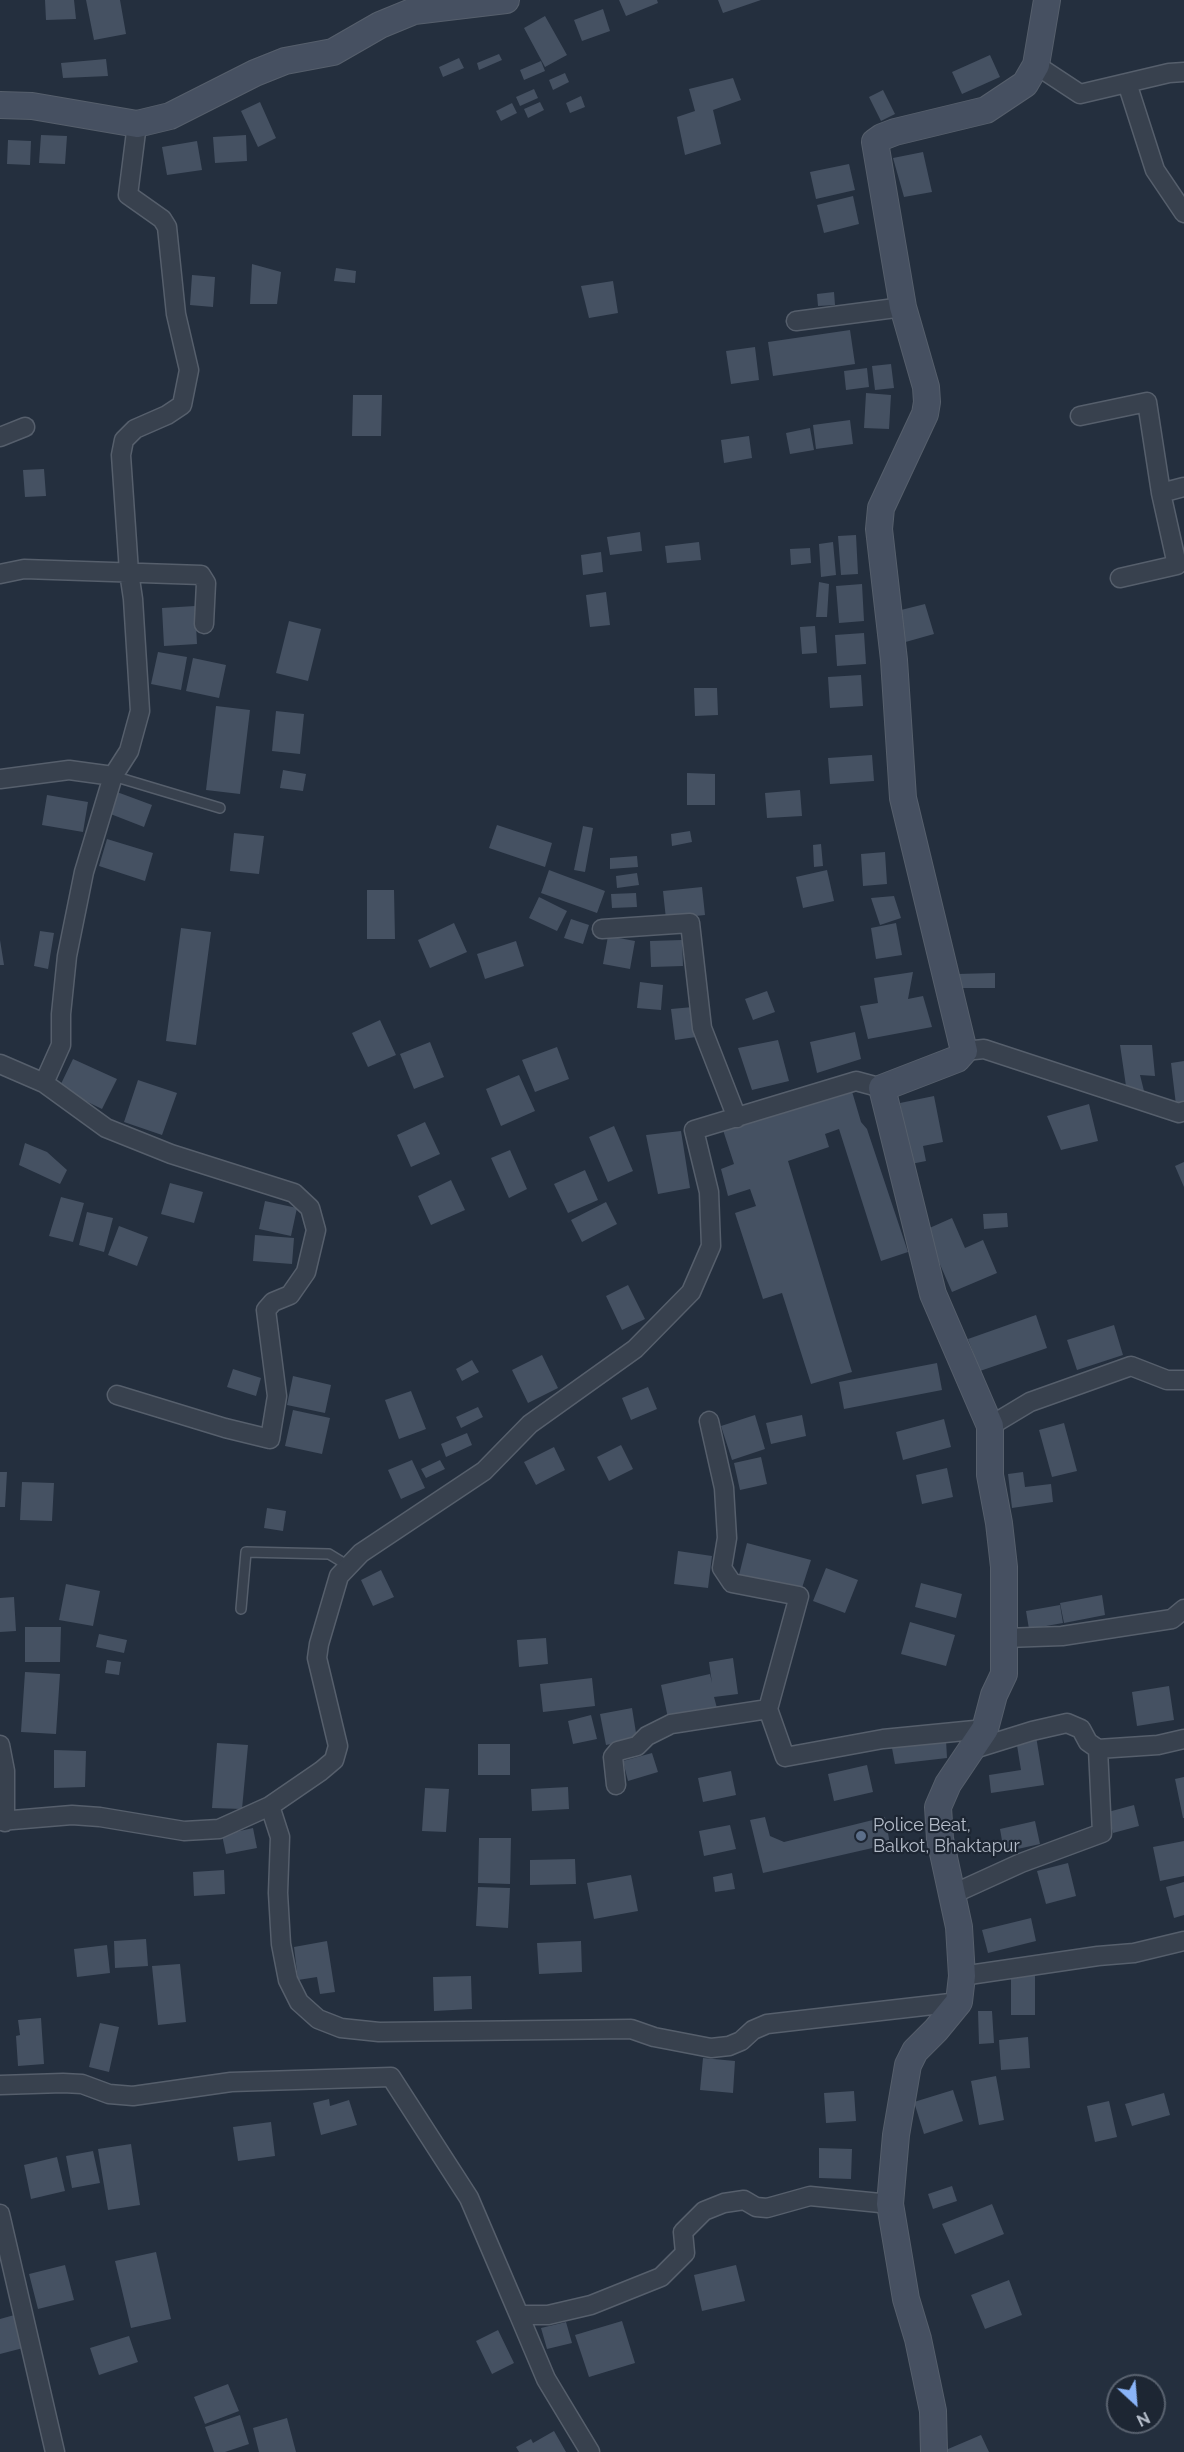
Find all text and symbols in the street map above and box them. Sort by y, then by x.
place label: Police Beat, Balkot, Bhaktapur [873,1815,1020,1858]
marker: Police Beat, Balkot, Bhaktapur [854,1829,868,1843]
north arrow [1106,2374,1166,2434]
text: N [1134,2408,1153,2430]

